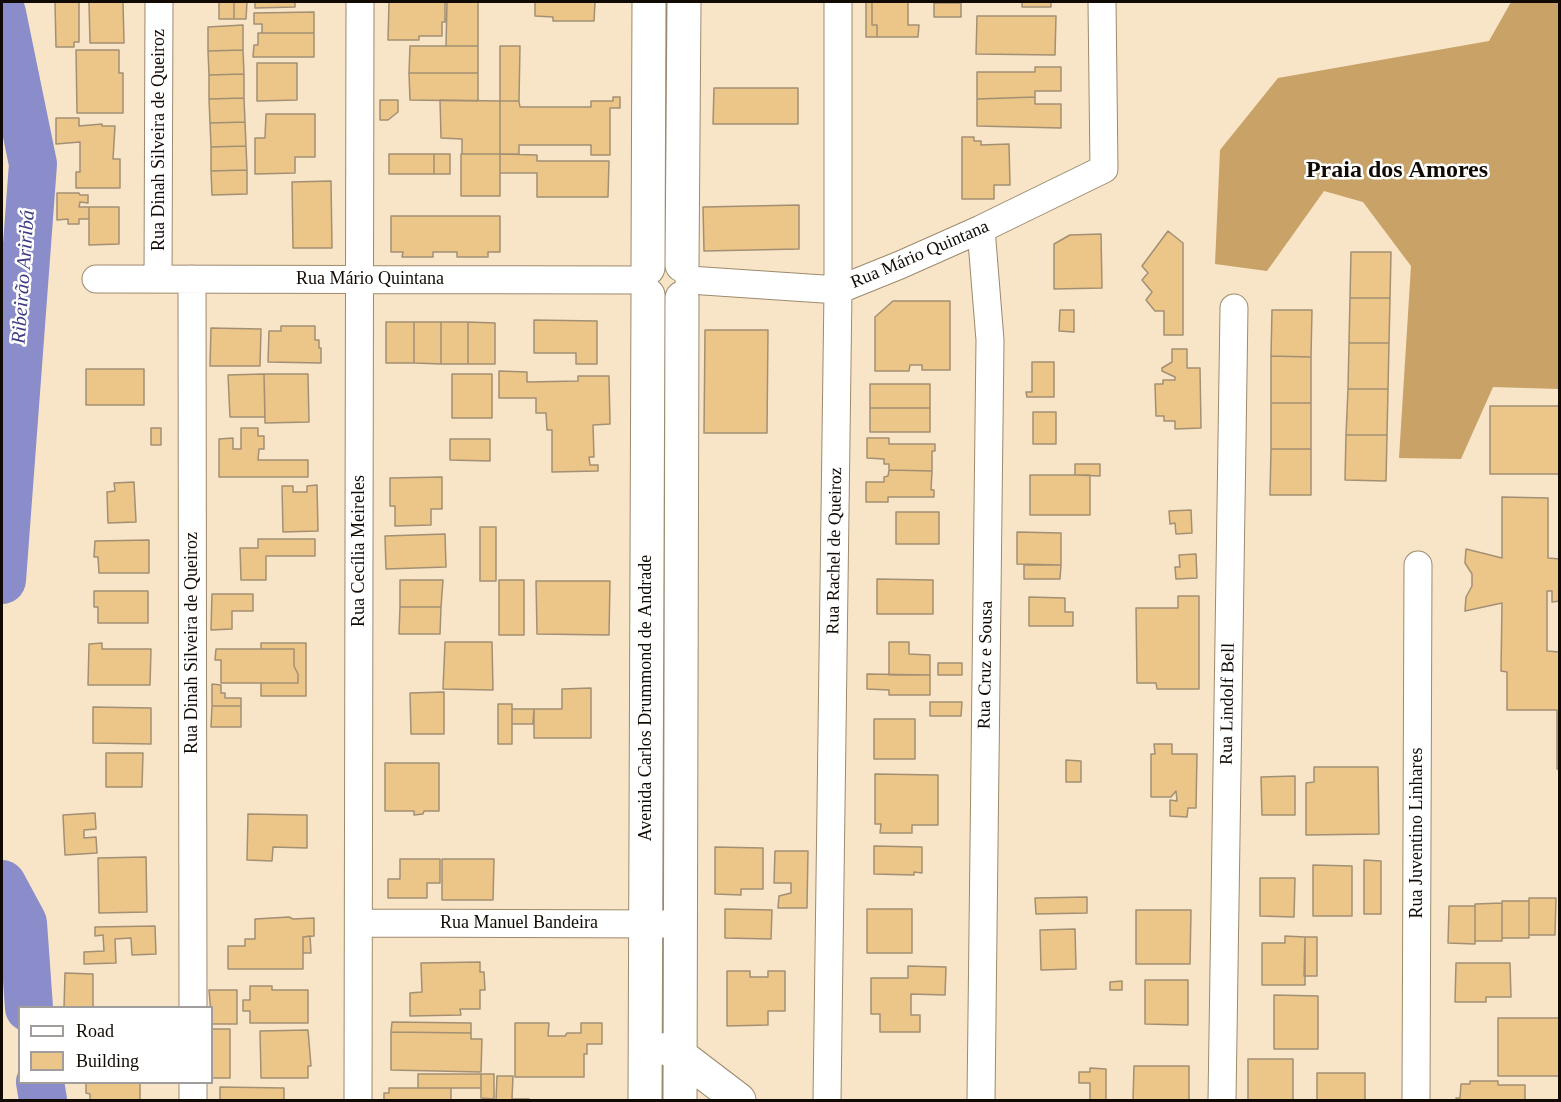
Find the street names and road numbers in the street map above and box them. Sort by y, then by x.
street label: Rua Dinah Silveira de Queiroz [148,29,170,251]
street label: Rua Mário Quintana [848,216,992,294]
street label: Rua Mário Quintana [296,268,444,290]
street label: Rua Rachel de Queiroz [823,467,847,635]
street label: Rua Cecília Meireles [348,475,370,627]
street label: Rua Dinah Silveira de Queiroz [181,532,203,754]
street label: Avenida Carlos Drummond de Andrade [635,555,657,841]
street label: Rua Cruz e Sousa [974,601,998,729]
street label: Rua Lindolf Bell [1216,643,1240,765]
street label: Rua Juventino Linhares [1406,748,1428,918]
street label: Rua Manuel Bandeira [440,912,598,934]

